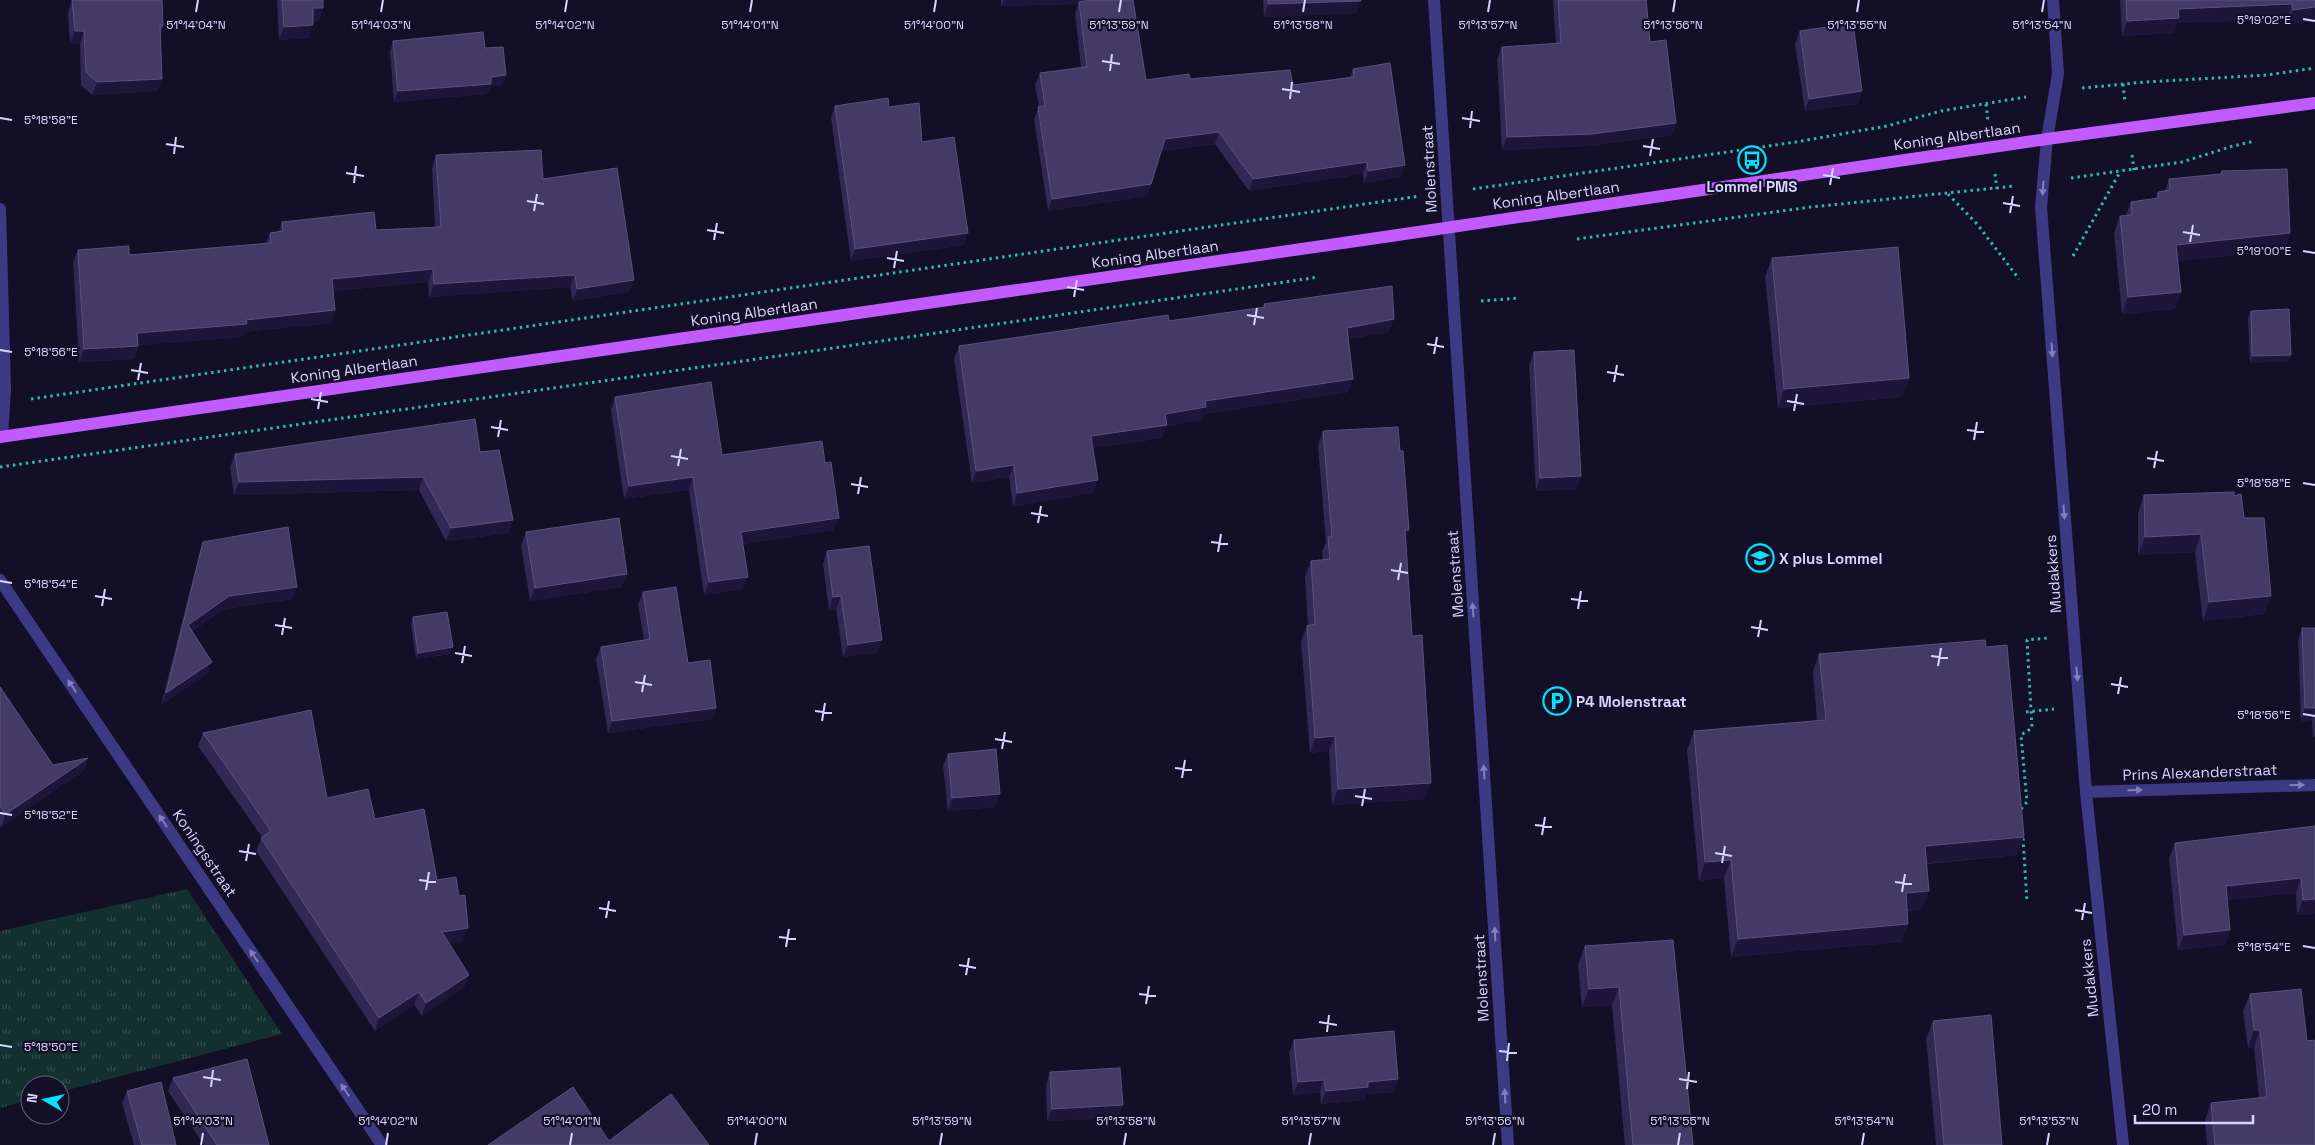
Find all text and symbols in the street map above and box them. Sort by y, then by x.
text: 5°19'02"E [2237,12,2291,28]
text: 51°14'04"N [166,17,226,33]
text: 51°14'03"N [351,17,411,33]
text: 51°14'02"N [535,17,595,33]
text: 51°14'01"N [721,17,779,33]
text: 51°14'00"N [904,17,964,33]
text: 51°13'59"N [1089,17,1149,33]
text: 51°13'58"N [1273,17,1333,33]
text: 51°13'57"N [1459,17,1517,33]
text: 51°13'56"N [1643,17,1703,33]
text: 51°13'55"N [1827,17,1887,33]
text: 51°13'54"N [2012,17,2072,33]
text: 5°18'58"E [24,112,78,128]
street label: Koning Albertlaan [1892,118,2022,154]
street label: Molenstraat [1417,125,1441,213]
bus stop icon: Lommel PMS [1737,145,1767,175]
street label: Koning Albertlaan [1491,177,1621,213]
place label: Lommel PMS [1707,177,1797,196]
one-way arrow [2038,180,2046,196]
street label: Koning Albertlaan [1090,236,1220,272]
text: 5°19'00"E [2237,243,2291,259]
street label: Koning Albertlaan [689,294,819,330]
one-way arrow [2048,342,2056,358]
text: 5°18'56"E [24,344,78,360]
street label: Koning Albertlaan [289,351,419,387]
text: 5°18'58"E [2237,475,2291,491]
one-way arrow [2061,504,2069,520]
street label: Molenstraat [1442,530,1468,618]
street label: Mudakkers [2041,534,2065,614]
school or university icon: X plus Lommel [1745,543,1775,573]
place label: X plus Lommel [1779,549,1883,568]
text: 5°18'54"E [24,576,78,592]
one-way arrow [1469,602,1477,618]
one-way arrow [2073,666,2081,682]
one-way arrow [67,680,77,693]
parking icon: P4 Molenstraat [1542,686,1572,716]
place label: P4 Molenstraat [1576,692,1687,711]
text: 5°18'56"E [2237,707,2291,723]
street label: Prins Alexanderstraat [2122,760,2278,784]
one-way arrow [1480,764,1488,780]
one-way arrow [2290,781,2306,789]
one-way arrow [2127,786,2143,794]
street label: Koningsstraat [169,806,241,900]
text: 5°18'52"E [24,807,78,823]
one-way arrow [158,814,168,828]
one-way arrow [1490,926,1498,942]
street label: Molenstraat [1469,934,1493,1022]
street label: Mudakkers [2075,938,2103,1018]
text: 5°18'54"E [2237,939,2291,955]
one-way arrow [249,949,259,962]
text: 5°18'50"E [24,1039,78,1055]
north arrow [20,1075,70,1125]
one-way arrow [340,1083,350,1097]
one-way arrow [1500,1088,1508,1104]
text: N [23,1092,42,1104]
scale bar [2135,1092,2252,1124]
text: 20 m [2142,1100,2177,1119]
text: 51°14'03"N [173,1113,233,1129]
text: 51°14'02"N [358,1113,418,1129]
text: 51°14'01"N [543,1113,601,1129]
text: 51°14'00"N [727,1113,787,1129]
text: 51°13'59"N [912,1113,972,1129]
text: 51°13'58"N [1096,1113,1156,1129]
text: 51°13'57"N [1282,1113,1340,1129]
text: 51°13'56"N [1465,1113,1525,1129]
text: 51°13'55"N [1650,1113,1710,1129]
text: 51°13'54"N [1834,1113,1894,1129]
text: 51°13'53"N [2019,1113,2079,1129]

